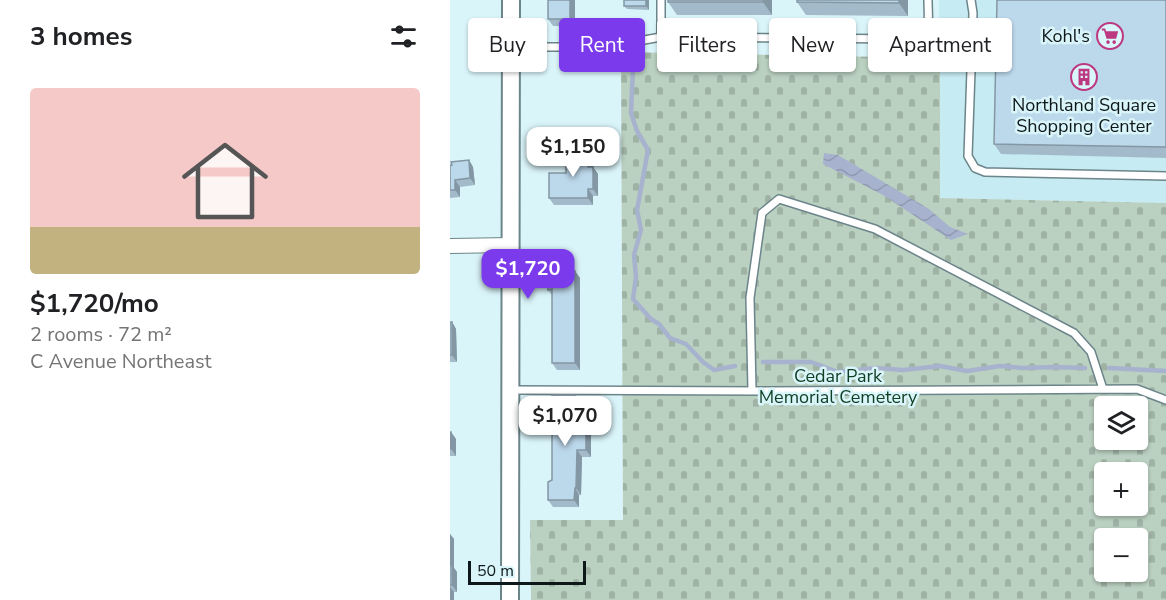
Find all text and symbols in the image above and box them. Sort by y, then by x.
chip: Buy [468,18,547,72]
chip: Rent [559,18,645,72]
chip: Filters [657,18,757,72]
chip: New [769,18,856,72]
chip: Apartment [868,18,1012,72]
text: 3 homes [30,19,132,54]
icon: filters [387,20,420,53]
supermarket icon: Kohl's [1095,21,1125,51]
place label: Kohl's [1041,24,1090,48]
building icon: Northland Square Shopping Center [1069,62,1099,92]
place label: Northland Square Shopping Center [1012,93,1156,138]
icon: home [171,127,279,235]
pin: $1,150 [524,127,622,178]
text: $1,150 [541,133,605,160]
pin: $1,720 [479,249,577,300]
text: $1,720 [496,255,560,282]
text: $1,720/mo [30,286,159,321]
text: 2 rooms · 72 m² [30,321,172,348]
text: C Avenue Northeast [30,348,212,375]
park label: Cedar Park Memorial Cemetery [759,364,918,409]
pin: $1,070 [516,396,614,447]
map controls [1094,396,1148,582]
button: layers [1094,396,1148,450]
text: $1,070 [533,402,597,429]
button: + [1094,462,1148,516]
button: − [1094,528,1148,582]
scale bar [468,558,586,586]
text: 50 m [477,560,514,582]

